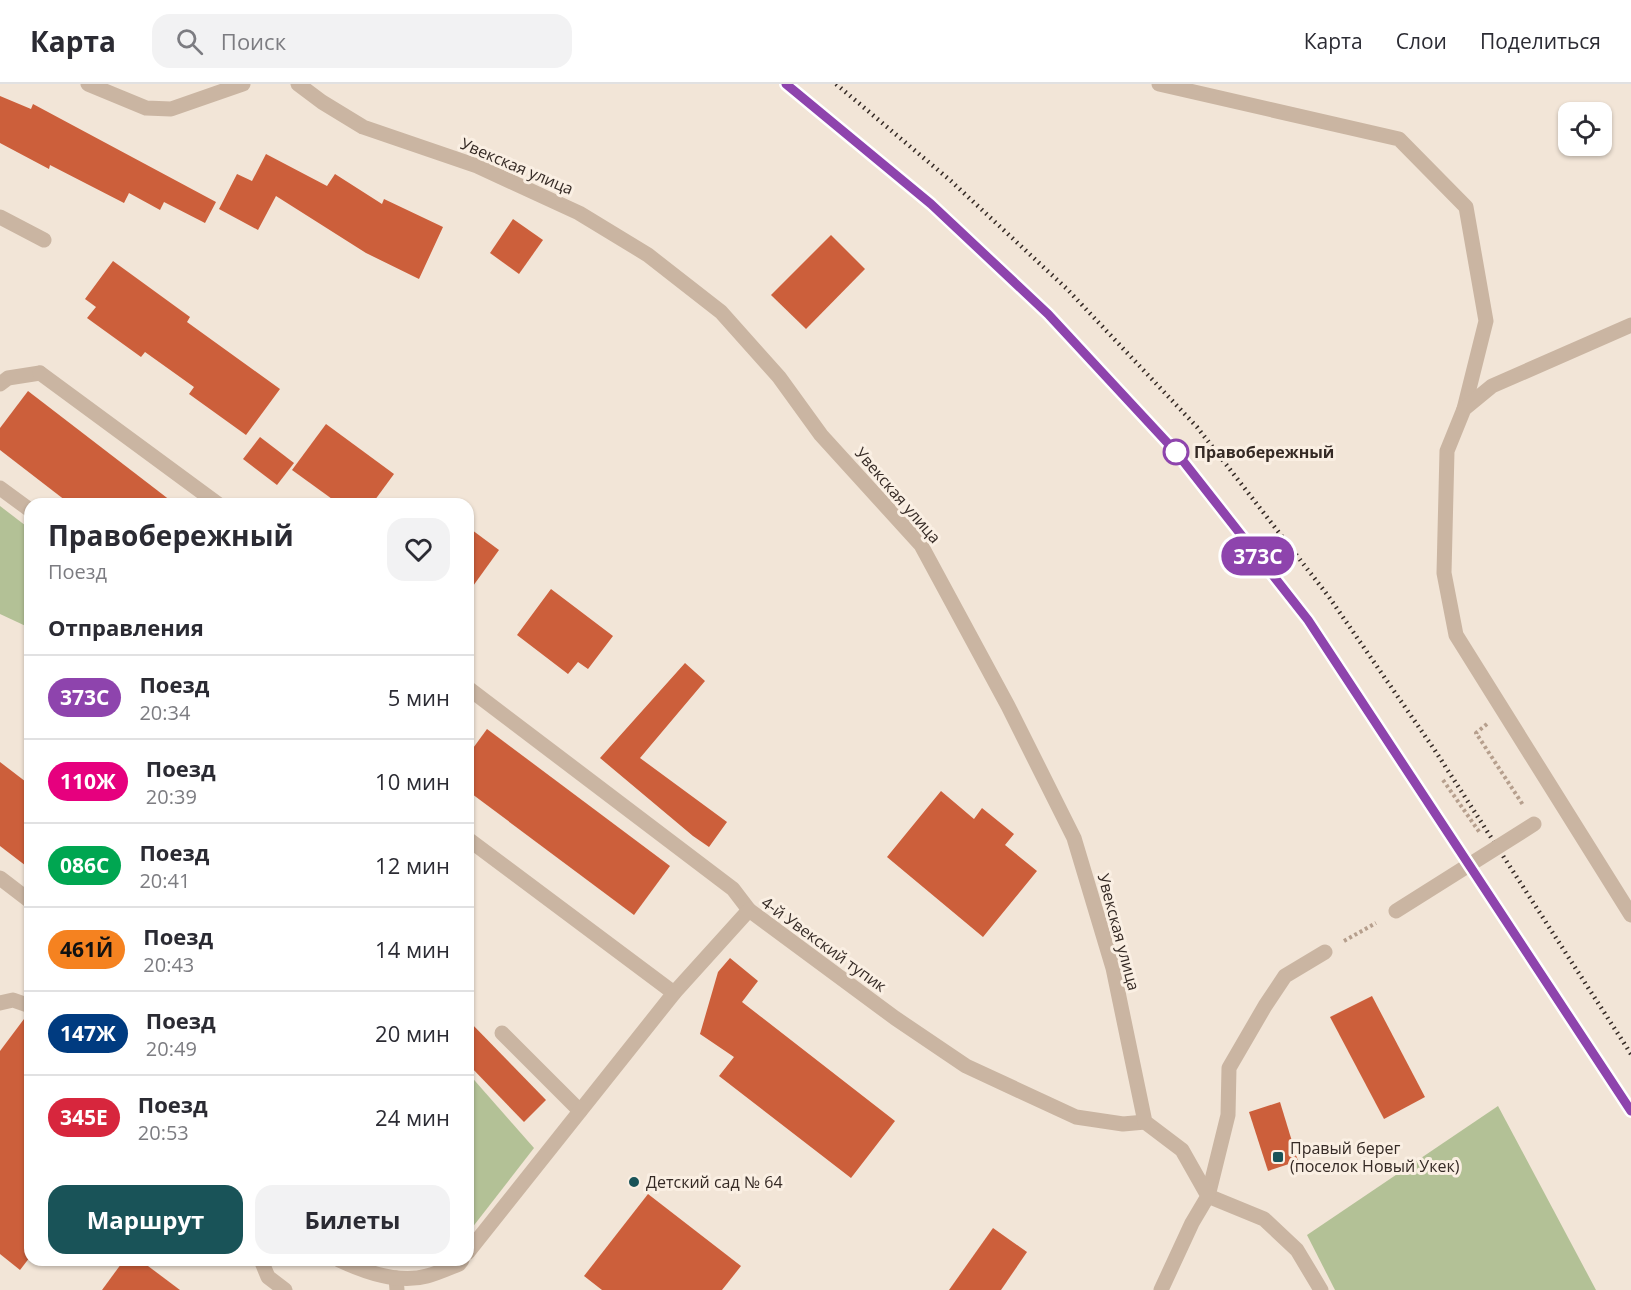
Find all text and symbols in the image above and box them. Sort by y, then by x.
search box [152,14,572,68]
text: Карта [30,22,116,60]
icon: search [173,25,206,58]
text: Поиск [221,26,286,56]
text: Карта [1304,27,1363,55]
text: Слои [1396,27,1447,55]
text: Поделиться [1480,27,1601,55]
map controls [1558,102,1612,156]
button: locate [1558,102,1612,156]
street label: Увекская улица [457,132,577,200]
marker: Правобережный [1163,439,1189,465]
place label: Правобережный [1194,441,1334,463]
street label: Увекская улица [850,442,946,548]
text: Правобережный [48,516,294,554]
button: heart [387,518,450,581]
line badge: 373C [1216,536,1300,576]
text: 373C [1233,542,1283,570]
text: Поезд [48,558,107,585]
text: Отправления [48,612,204,642]
text: Поезд [139,669,209,699]
text: 5 мин [388,682,450,712]
text: 373C [60,683,109,711]
text: 20:34 [139,699,190,726]
text: Поезд [146,753,216,783]
text: 10 мин [375,766,450,796]
text: 110Ж [60,767,116,795]
text: 20:39 [146,783,197,810]
text: Поезд [139,837,209,867]
text: 12 мин [375,850,450,880]
text: 086С [60,851,109,879]
text: 20:41 [139,867,190,894]
street label: Увекская улица [1093,871,1145,993]
street label: 4-й Увекский тупик [757,891,891,997]
text: Поезд [143,921,213,951]
text: 14 мин [375,934,450,964]
text: 461Й [60,935,113,963]
text: 20:43 [143,951,194,978]
text: Поезд [146,1005,216,1035]
text: 20 мин [375,1018,450,1048]
text: 147Ж [60,1019,116,1047]
text: 20:49 [146,1035,197,1062]
text: Поезд [138,1089,208,1119]
text: 24 мин [375,1102,450,1132]
text: 345Е [60,1103,108,1131]
text: 20:53 [138,1119,189,1146]
place label: Правый берег (поселок Новый Укек) [1290,1137,1460,1177]
marker: Правый берег (поселок Новый Укек) [1271,1150,1285,1164]
place label: Детский сад № 64 [646,1171,783,1193]
marker: Детский сад № 64 [627,1175,641,1189]
button: Маршрут [48,1185,243,1254]
button: Билеты [255,1185,450,1254]

